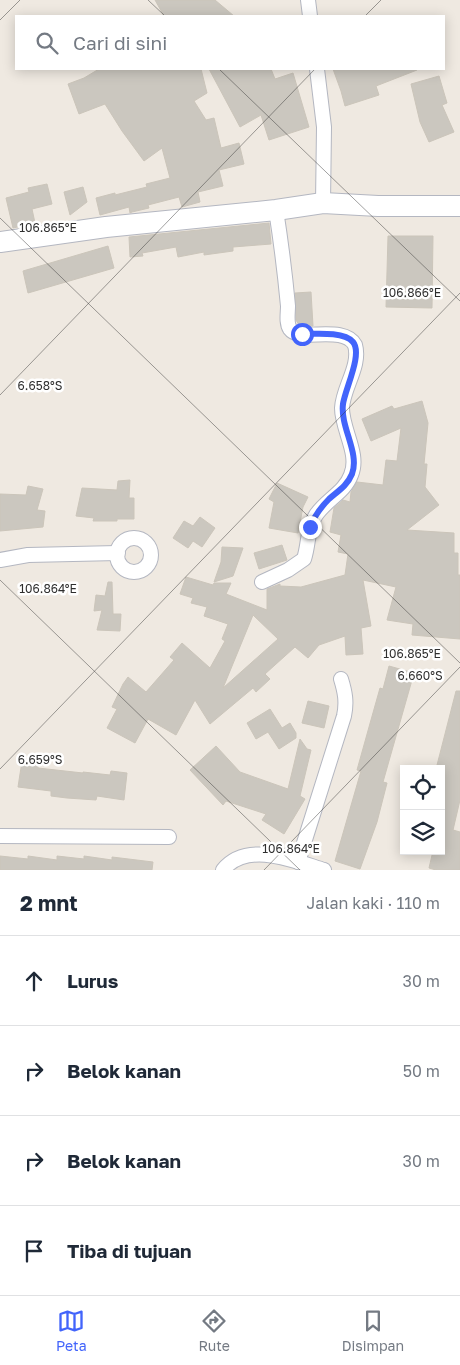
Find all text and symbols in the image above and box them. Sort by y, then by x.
search box [15,15,445,70]
icon: search [33,29,61,57]
text: Cari di sini [73,31,167,54]
text: 106.865°E [19,220,77,235]
text: 106.866°E [383,285,441,300]
route start [291,323,314,346]
text: 6.658°S [18,378,63,393]
route end [299,516,322,539]
text: 106.864°E [19,581,77,596]
text: 106.865°E [383,646,441,661]
text: 6.660°S [397,668,443,683]
text: 6.659°S [18,752,63,767]
map controls [400,765,445,855]
button: locate [400,765,445,810]
button: layers [400,810,445,855]
text: 106.864°E [262,841,320,856]
text: 2 mnt [20,890,78,916]
text: Jalan kaki · 110 m [306,893,440,913]
icon: ahead [20,967,48,995]
text: Lurus [67,969,118,992]
text: 30 m [403,971,440,991]
icon: right [20,1057,48,1085]
text: Belok kanan [67,1059,181,1082]
text: 50 m [403,1061,440,1081]
icon: right [20,1147,48,1175]
text: Belok kanan [67,1149,181,1172]
text: 30 m [403,1151,440,1171]
icon: arrive [20,1237,48,1265]
text: Tiba di tujuan [67,1239,192,1262]
tab: Peta [56,1307,87,1354]
tab: Rute [198,1307,230,1354]
tab: Disimpan [342,1307,404,1354]

